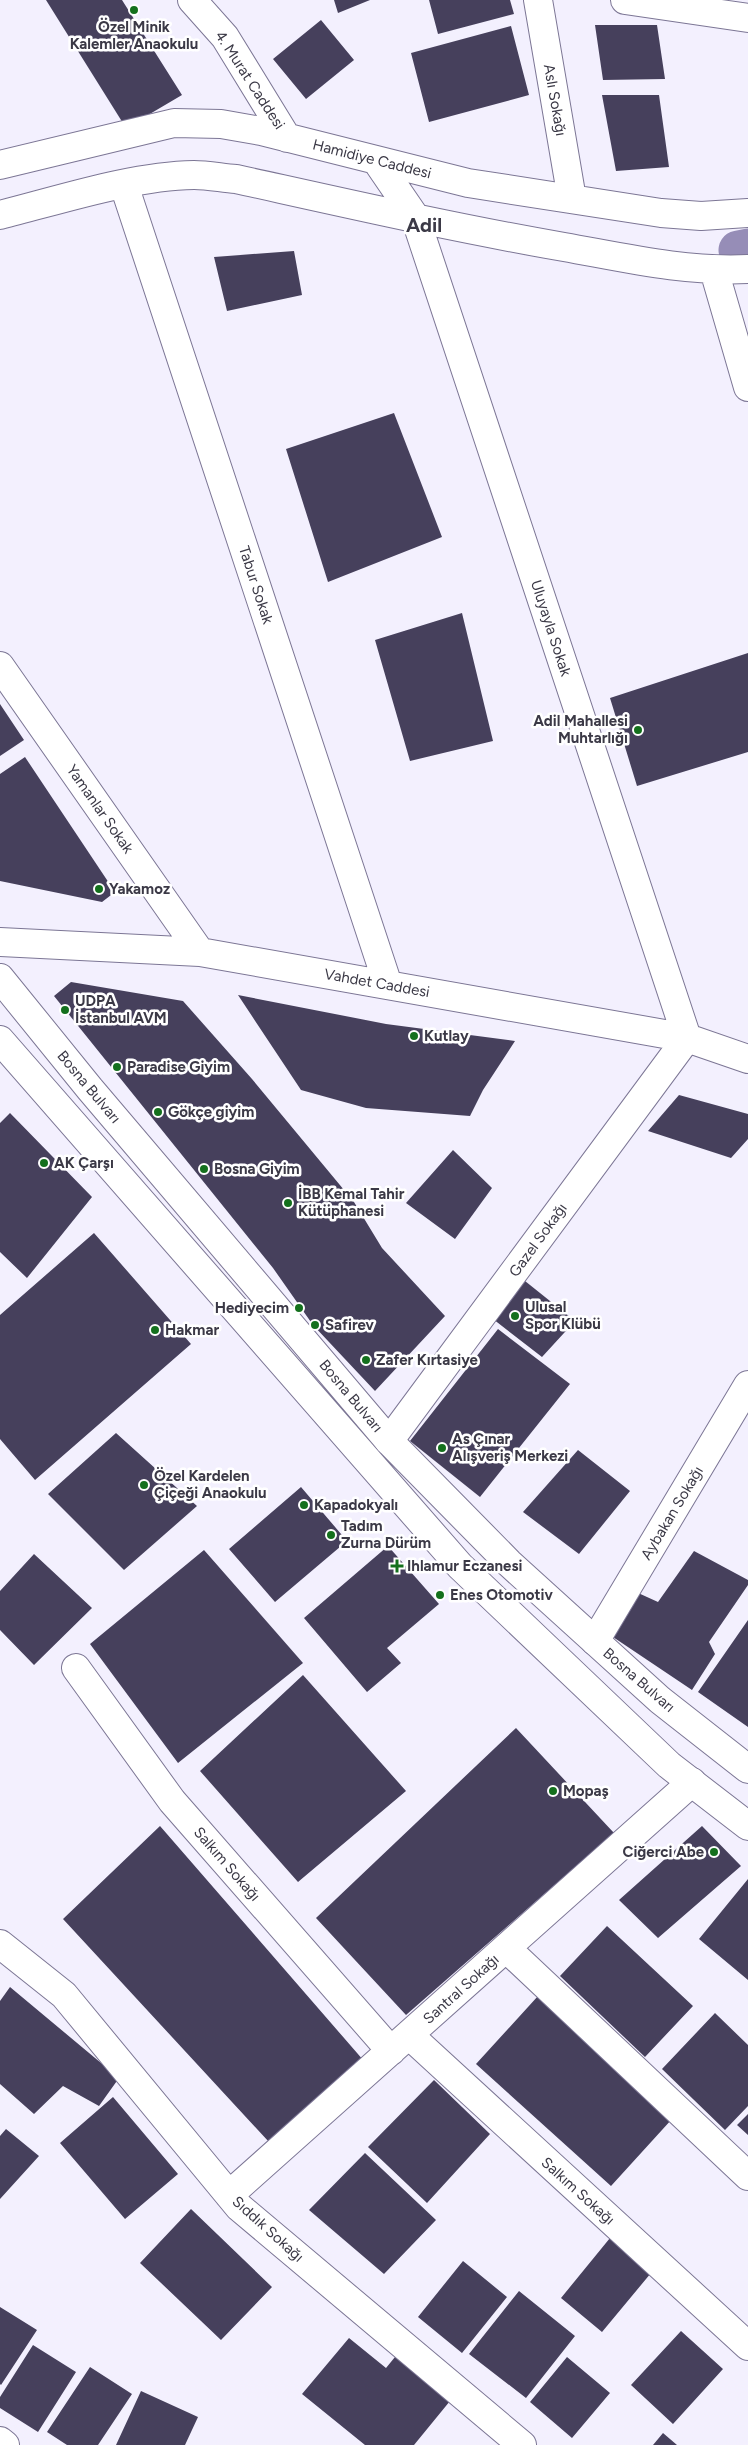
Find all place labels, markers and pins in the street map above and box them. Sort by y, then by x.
marker: Özel Minik Kalemler Anaokulu [128,4,140,16]
place label: Özel Minik Kalemler Anaokulu [70,17,198,53]
place label: Adil Mahallesi Muhtarlığı [533,712,628,747]
marker: Adil Mahallesi Muhtarlığı [632,724,644,736]
place label: Yakamoz [109,880,170,898]
marker: Yakamoz [93,883,105,895]
place label: UDPA İstanbul AVM [75,992,167,1027]
marker: UDPA İstanbul AVM [59,1004,71,1016]
place label: Kutlay [424,1027,469,1045]
marker: Kutlay [408,1030,420,1042]
place label: Paradise Giyim [127,1058,230,1076]
marker: Paradise Giyim [111,1061,123,1073]
place label: Gökçe giyim [168,1103,254,1121]
marker: Gökçe giyim [152,1106,164,1118]
place label: AK Çarşı [54,1154,114,1172]
marker: AK Çarşı [38,1157,50,1169]
place label: Bosna Giyim [214,1160,300,1178]
marker: Bosna Giyim [198,1163,210,1175]
place label: İBB Kemal Tahir Kütüphanesi [298,1184,405,1220]
marker: İBB Kemal Tahir Kütüphanesi [282,1197,294,1209]
place label: Ulusal Spor Klübü [525,1298,601,1333]
place label: Hediyecim [215,1299,289,1317]
marker: Hediyecim [293,1302,305,1314]
marker: Ulusal Spor Klübü [509,1310,521,1322]
place label: Safirev [325,1316,375,1334]
marker: Safirev [309,1319,321,1331]
place label: Hakmar [165,1321,219,1339]
marker: Hakmar [149,1324,161,1336]
place label: Zafer Kırtasiye [376,1351,479,1369]
marker: Zafer Kırtasiye [360,1354,372,1366]
place label: As Çınar Alışveriş Merkezi [452,1430,568,1465]
marker: As Çınar Alışveriş Merkezi [436,1442,448,1454]
place label: Özel Kardelen Çiçeği Anaokulu [154,1466,267,1502]
marker: Özel Kardelen Çiçeği Anaokulu [138,1479,150,1491]
place label: Kapadokyalı [314,1496,398,1514]
marker: Kapadokyalı [298,1499,310,1511]
place label: Tadım Zurna Dürüm [341,1517,431,1552]
marker: Tadım Zurna Dürüm [325,1529,337,1541]
place label: Ihlamur Eczanesi [407,1557,522,1575]
marker: Ihlamur Eczanesi [391,1560,403,1572]
place label: Enes Otomotiv [450,1586,553,1604]
marker: Enes Otomotiv [434,1589,446,1601]
place label: Mopaş [563,1782,609,1800]
marker: Mopaş [547,1785,559,1797]
place label: Ciğerci Abe [623,1843,705,1861]
marker: Ciğerci Abe [708,1846,720,1858]

